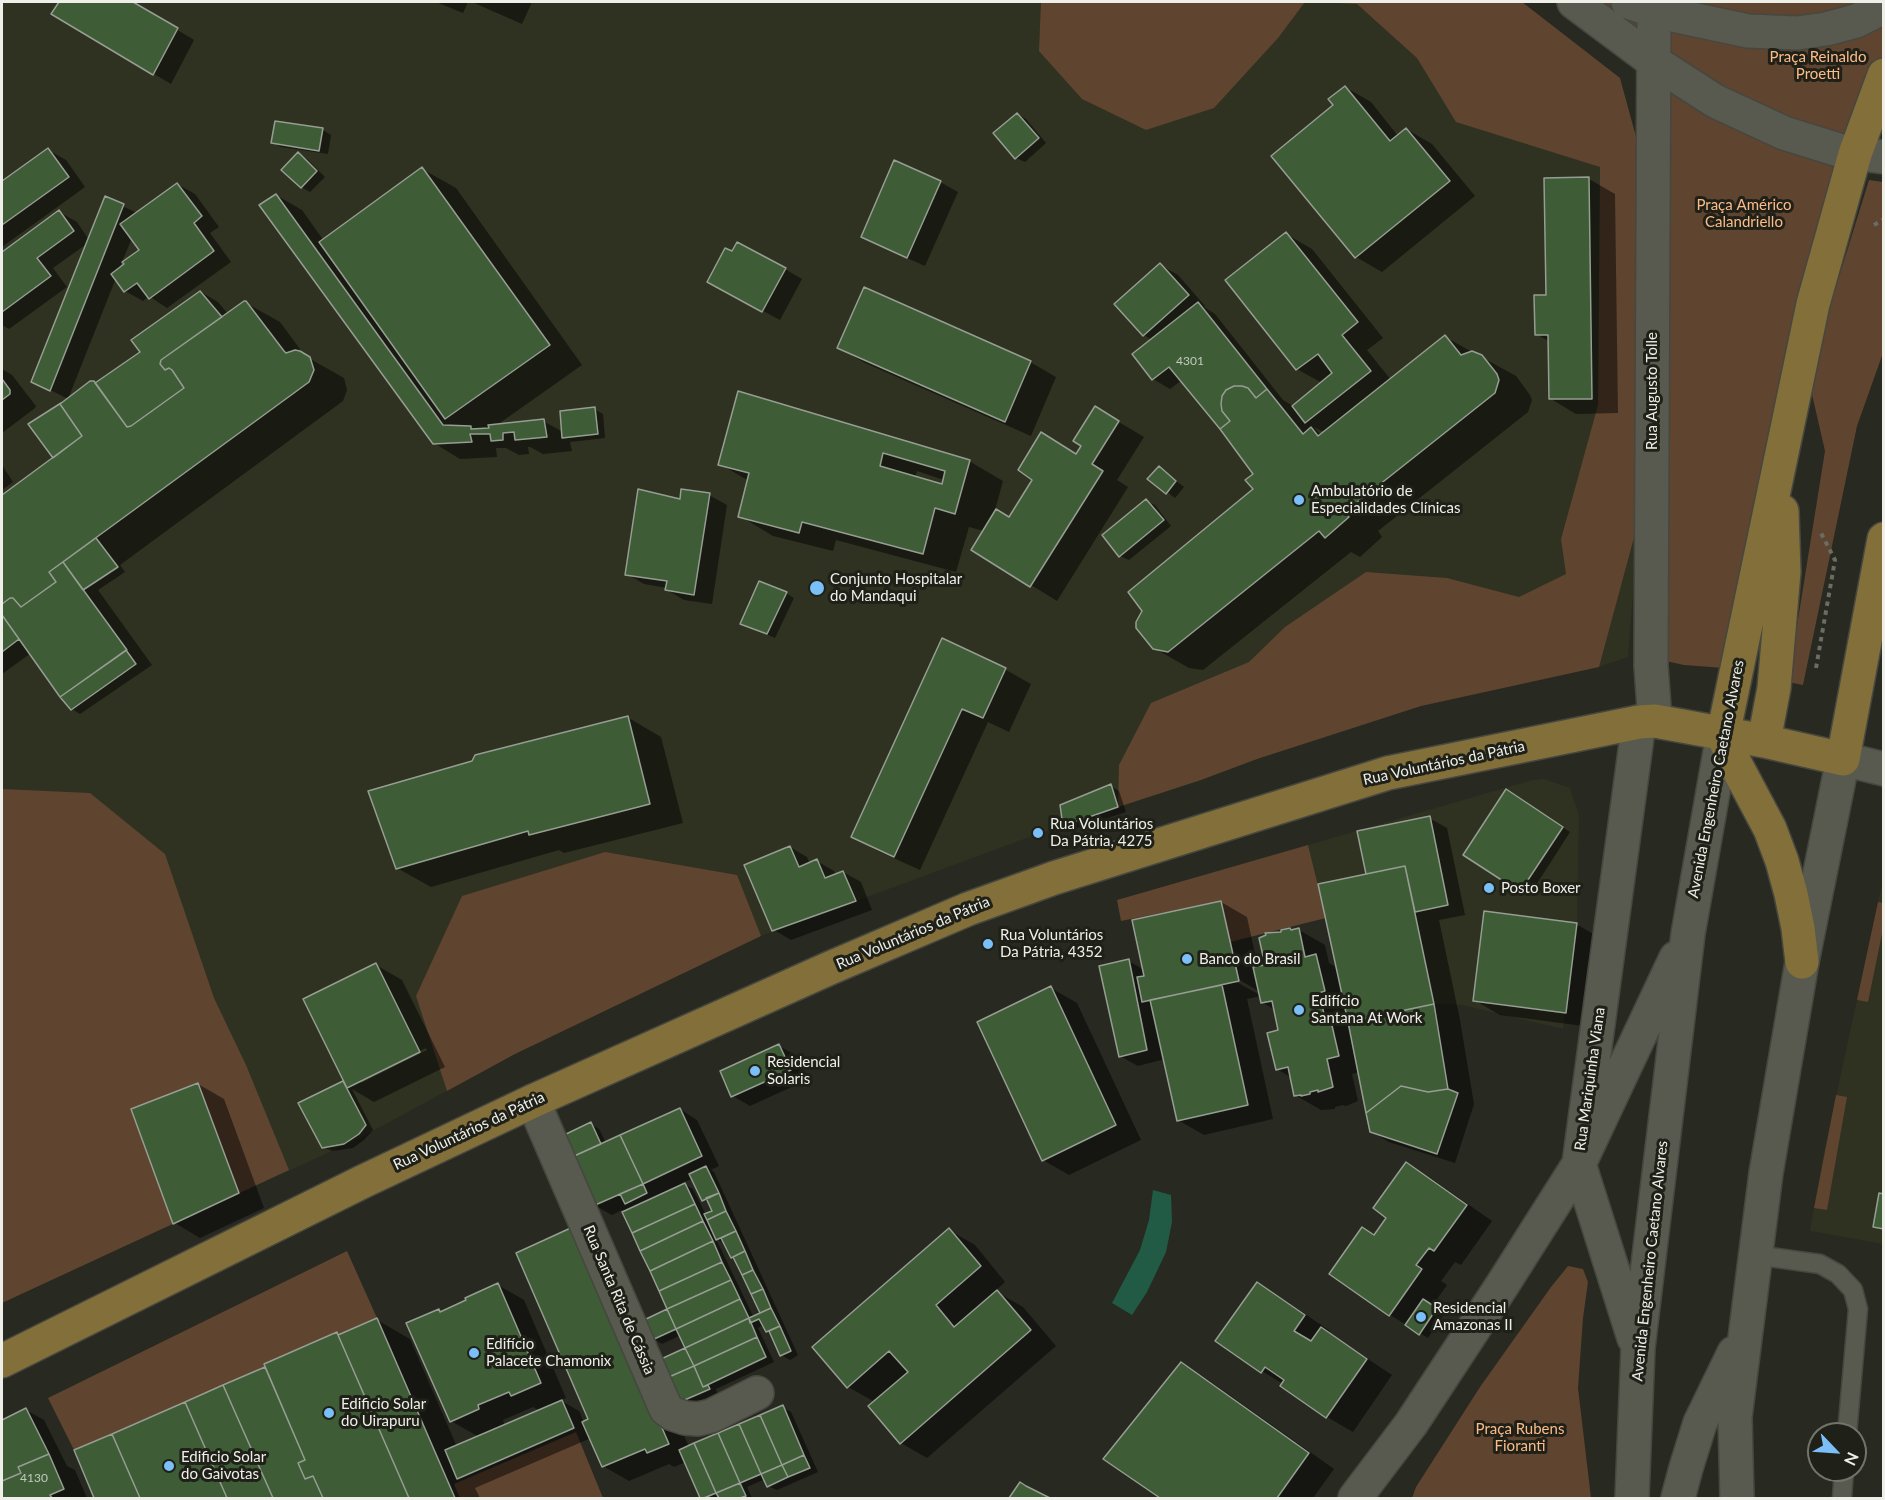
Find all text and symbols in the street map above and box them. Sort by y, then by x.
park label: Praça Reinaldo Proetti [1770,48,1866,83]
park label: Praça Américo Calandriello [1696,196,1792,231]
street label: Rua Augusto Tolle [1643,332,1661,450]
house number: 4301 [1176,354,1204,368]
place label: Ambulatório de Especialidades Clínicas [1311,482,1460,517]
marker: Ambulatório de Especialidades Clínicas [1292,493,1306,507]
place label: Conjunto Hospitalar do Mandaqui [830,570,962,605]
marker: Conjunto Hospitalar do Mandaqui [808,579,826,597]
street label: Avenida Engenheiro Caetano Alvares [1684,659,1748,899]
street label: Rua Voluntários da Pátria [1361,737,1527,789]
place label: Rua Voluntários Da Pátria, 4275 [1050,815,1153,850]
marker: Rua Voluntários Da Pátria, 4275 [1031,826,1045,840]
place label: Posto Boxer [1501,879,1581,897]
marker: Posto Boxer [1482,881,1496,895]
street label: Rua Voluntários da Pátria [834,893,992,973]
place label: Rua Voluntários Da Pátria, 4352 [1000,926,1103,961]
marker: Rua Voluntários Da Pátria, 4352 [981,937,995,951]
place label: Banco do Brasil [1199,950,1300,968]
marker: Banco do Brasil [1180,952,1194,966]
place label: Edifício Santana At Work [1311,992,1422,1027]
marker: Edifício Santana At Work [1292,1003,1306,1017]
street label: Rua Mariquinha Viana [1571,1006,1609,1152]
place label: Residencial Solaris [767,1053,840,1088]
marker: Residencial Solaris [748,1064,762,1078]
street label: Rua Voluntários da Pátria [390,1088,548,1174]
street label: Avenida Engenheiro Caetano Alvares [1628,1140,1672,1382]
street label: Rua Santa Rita de Cássia [579,1223,659,1377]
place label: Residencial Amazonas II [1433,1299,1513,1334]
marker: Residencial Amazonas II [1414,1310,1428,1324]
place label: Edifício Palacete Chamonix [486,1335,611,1370]
marker: Edifício Palacete Chamonix [467,1346,481,1360]
place label: Edificio Solar do Uirapuru [341,1395,426,1430]
marker: Edificio Solar do Uirapuru [322,1406,336,1420]
park label: Praça Rubens Fioranti [1476,1420,1564,1455]
north arrow [1807,1422,1867,1482]
place label: Edificio Solar do Gaivotas [181,1448,266,1483]
text: N [1841,1449,1863,1469]
marker: Edificio Solar do Gaivotas [162,1459,176,1473]
house number: 4130 [20,1471,48,1485]

